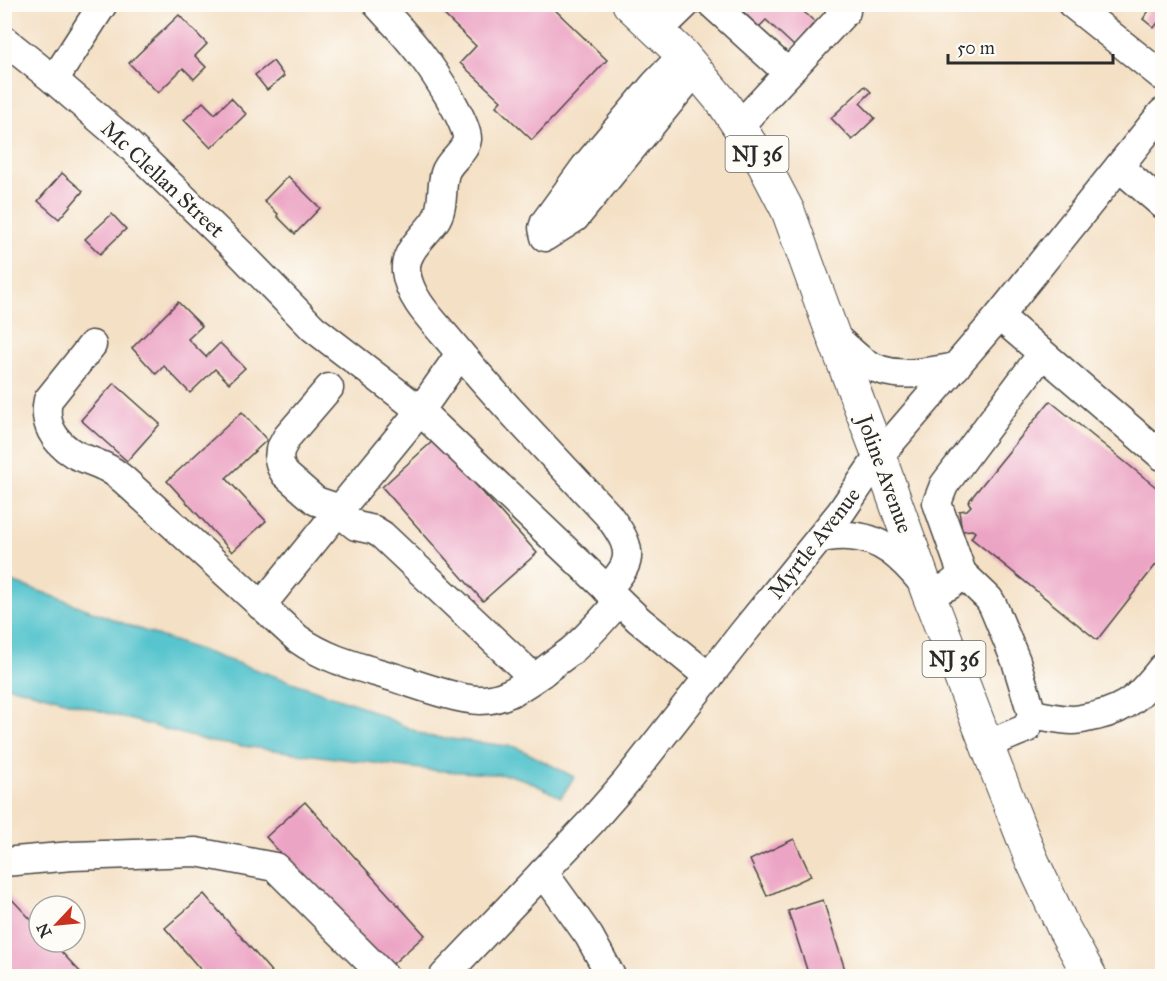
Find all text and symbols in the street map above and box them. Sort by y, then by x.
scale bar [948,27,1113,65]
text: 50 m [957,37,995,59]
street label: Mc Clellan Street [96,115,231,243]
road number: NJ 36 [726,136,789,172]
street label: Joline Avenue [851,409,919,537]
street label: Myrtle Avenue [762,482,866,604]
road number: NJ 36 [922,641,986,677]
north arrow [27,894,87,954]
text: N [32,920,55,941]

